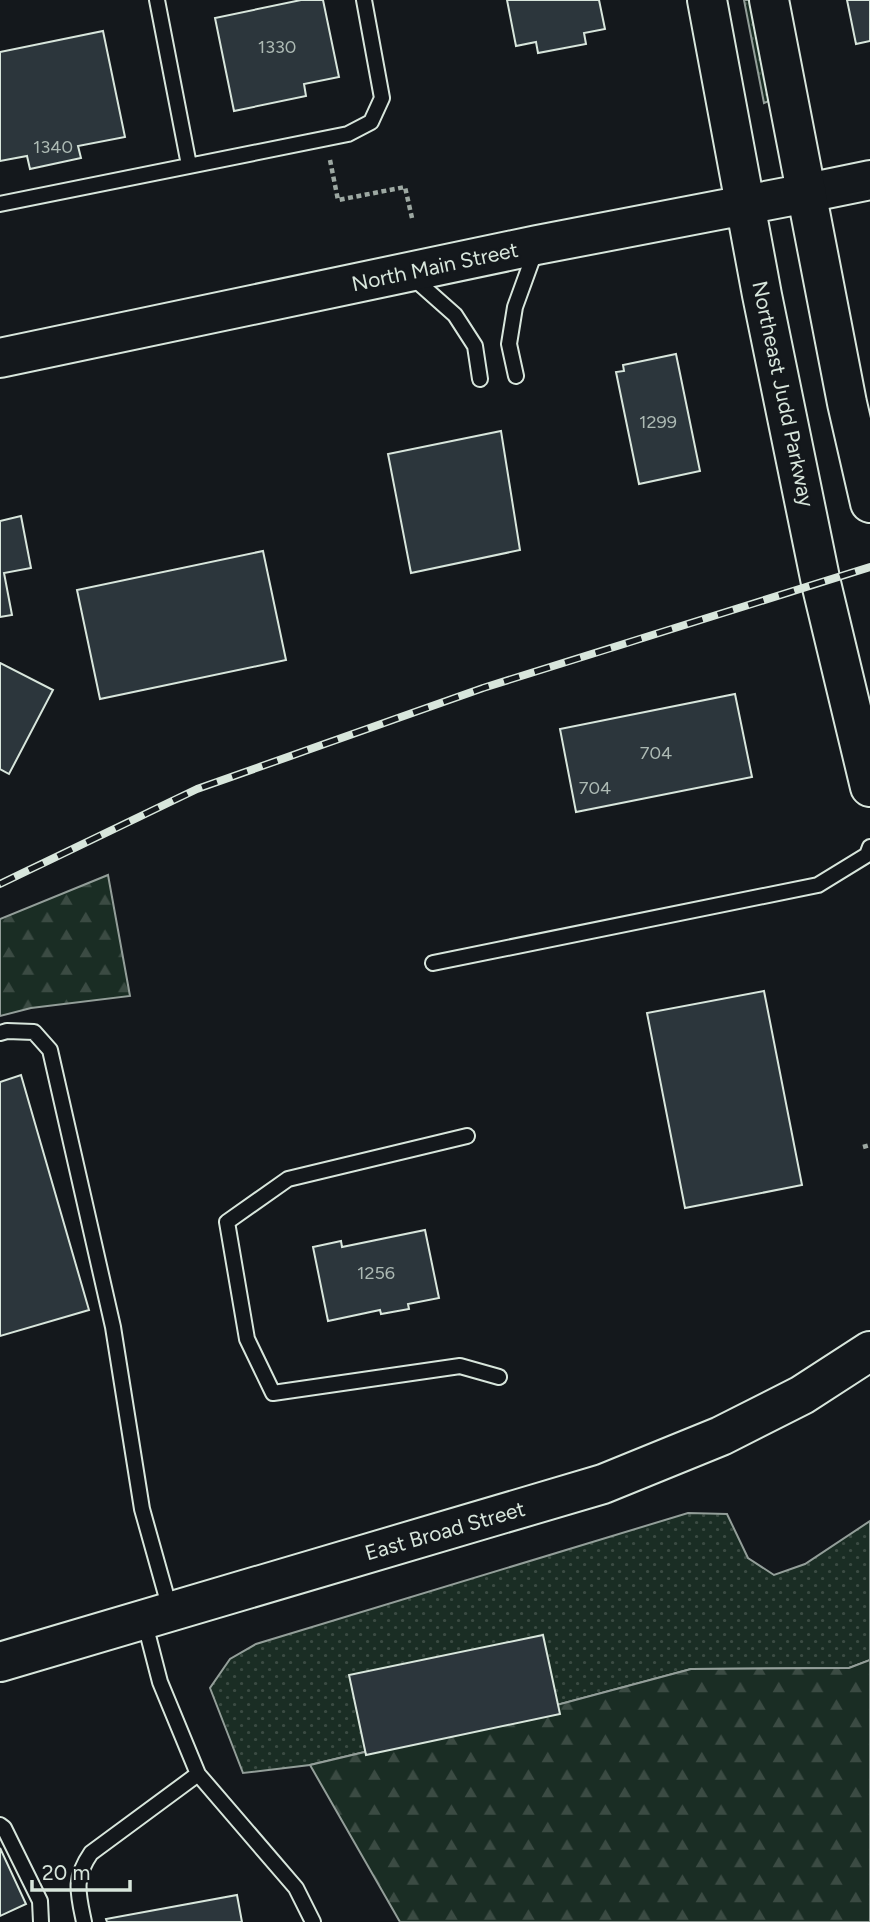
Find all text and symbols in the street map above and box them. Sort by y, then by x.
house number: 1330 [258,36,296,58]
house number: 1340 [33,136,73,158]
street label: North Main Street [349,237,520,296]
street label: Northeast Judd Parkway [747,279,820,509]
house number: 1299 [639,411,677,433]
house number: 704 [640,742,672,764]
house number: 704 [579,777,611,799]
house number: 1256 [357,1262,395,1284]
street label: East Broad Street [362,1496,528,1565]
scale bar [32,1848,130,1892]
text: 20 m [42,1860,90,1885]

